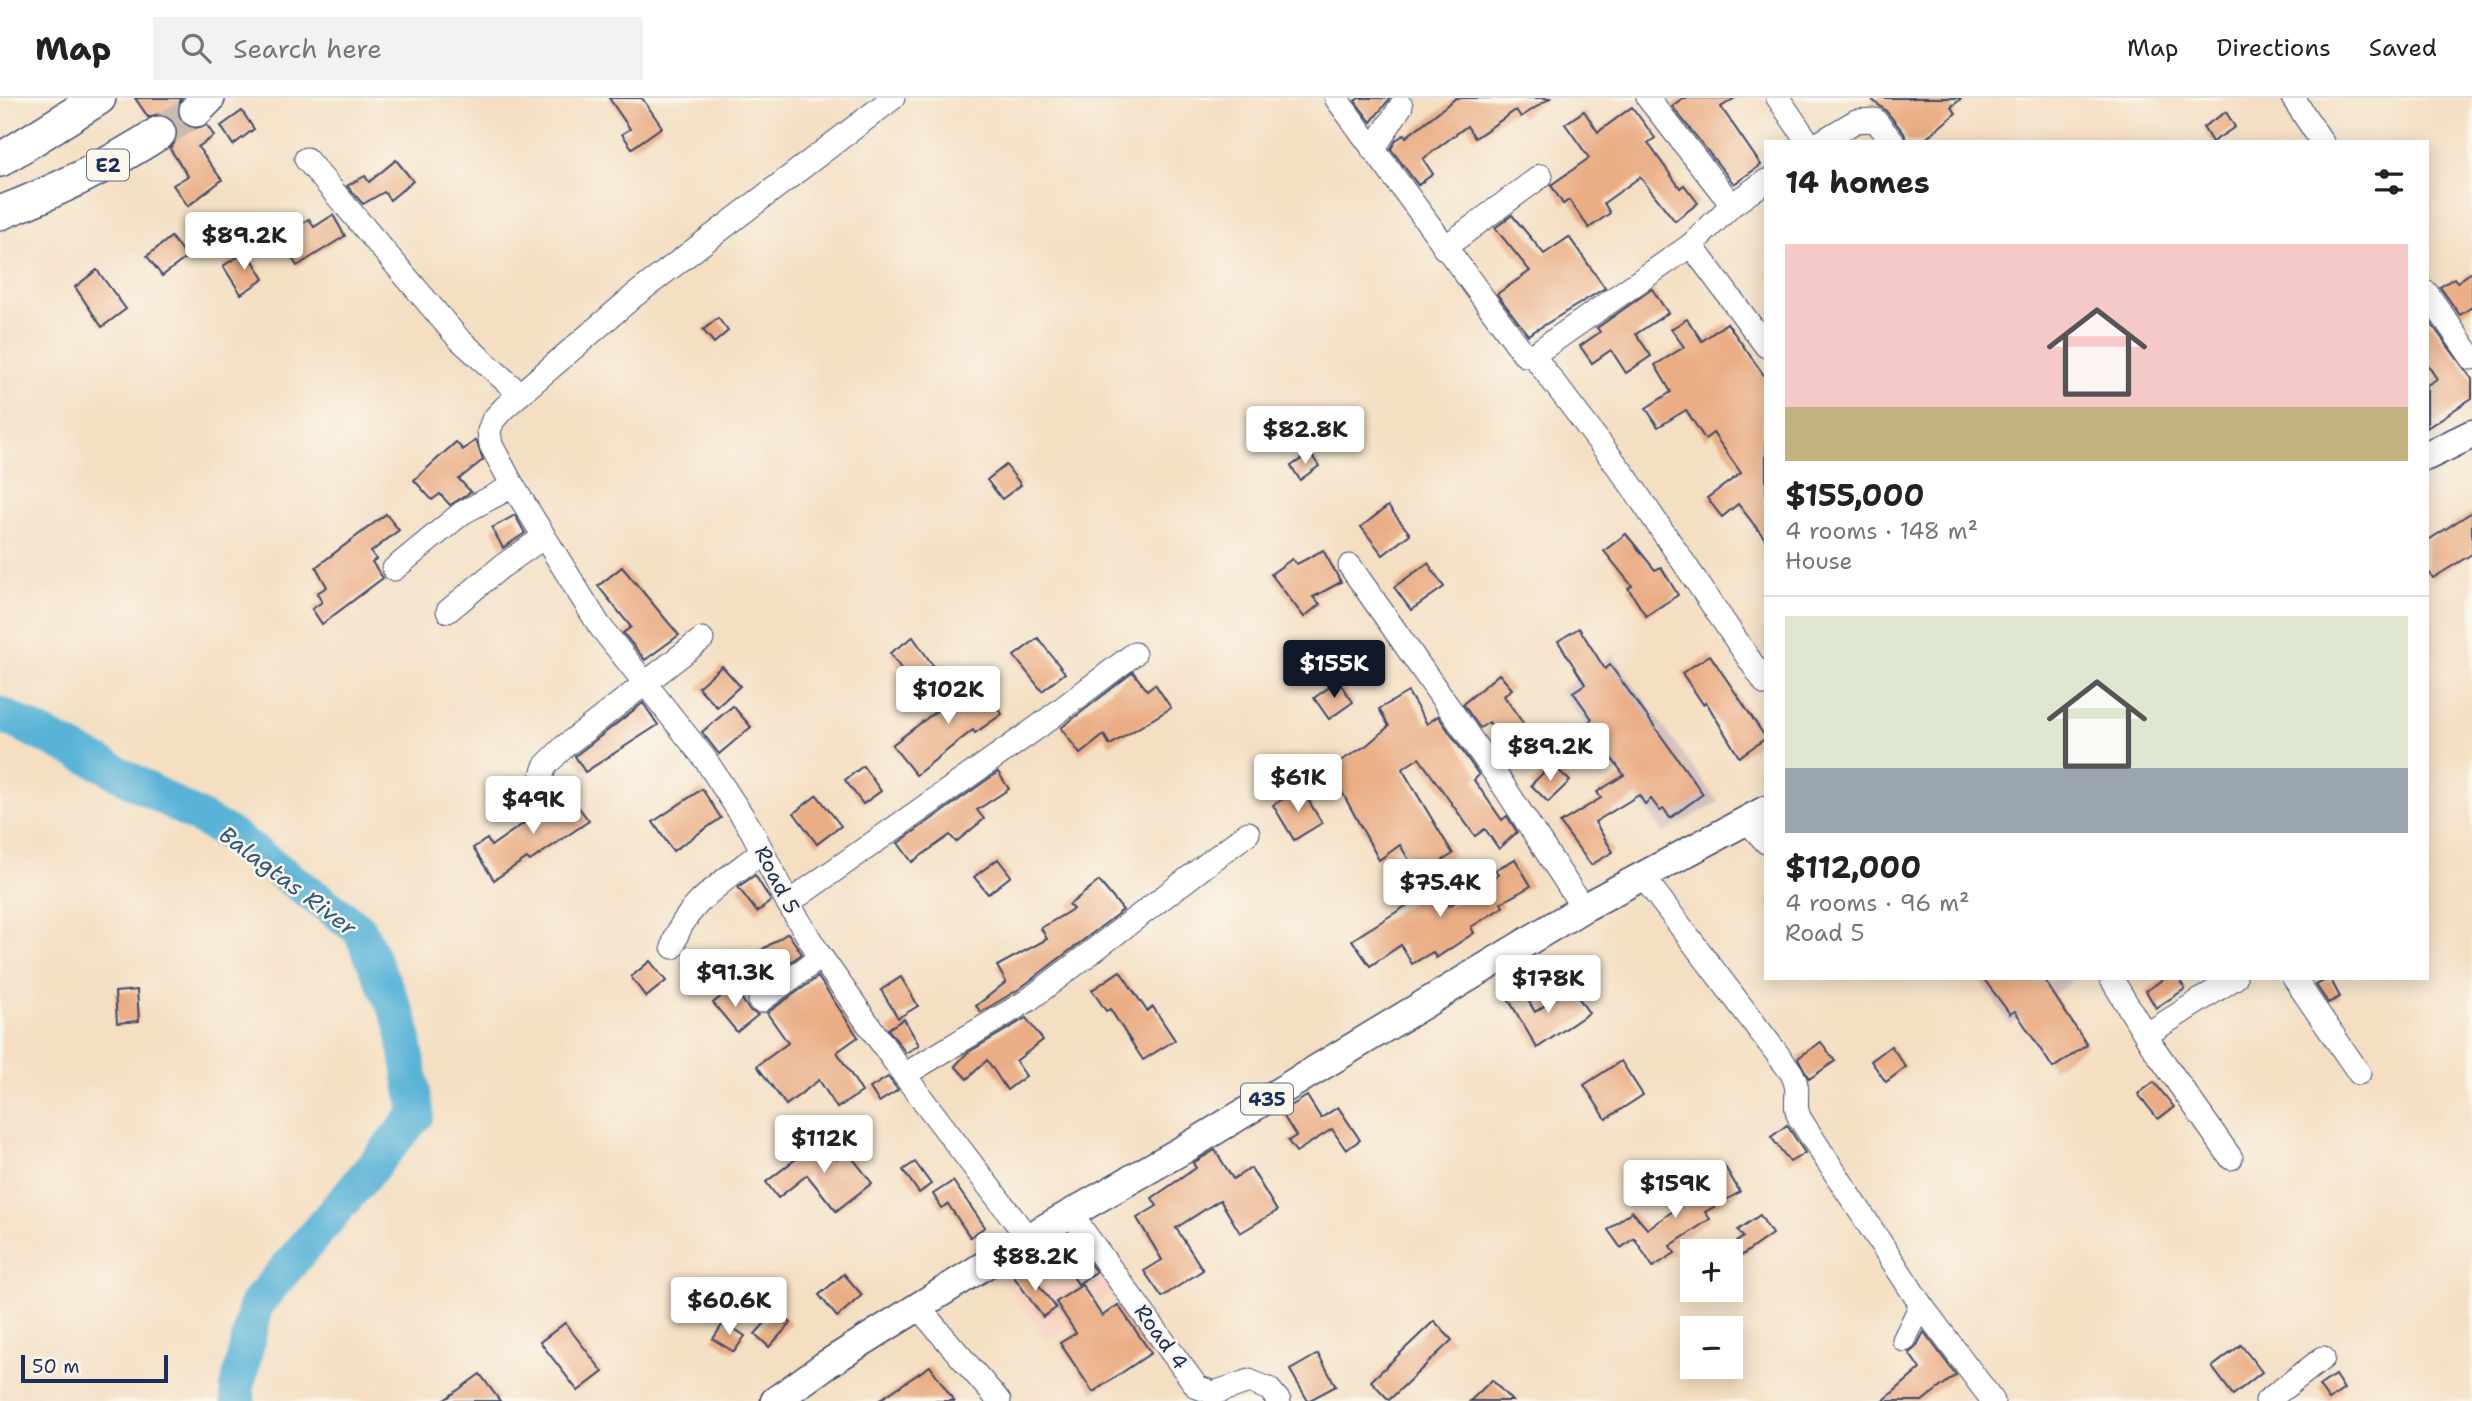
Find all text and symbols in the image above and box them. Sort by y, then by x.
search box [153,17,643,80]
text: Map [35,26,111,71]
icon: search [177,29,215,67]
text: Search here [233,31,382,66]
text: Map [2127,32,2178,64]
text: Directions [2216,32,2331,64]
text: Saved [2369,32,2437,64]
road number: E2 [87,150,129,180]
text: 14 homes [1785,162,1930,203]
icon: filters [2370,163,2408,201]
pin: $89.2K [187,212,301,272]
text: $89.2K [201,220,287,250]
icon: home [2034,289,2160,415]
pin: $82.8K [1248,406,1362,466]
text: $82.8K [1262,414,1348,444]
text: $155,000 [1785,475,1925,516]
text: 4 rooms · 148 m² [1785,516,1978,546]
text: House [1785,546,1853,576]
pin: $155K [1285,640,1383,700]
text: $155K [1299,648,1369,678]
icon: home [2034,661,2160,787]
pin: $102K [899,666,997,726]
text: $102K [912,674,984,704]
pin: $89.2K [1493,724,1607,783]
text: $89.2K [1507,731,1593,761]
pin: $61K [1257,754,1339,814]
text: $61K [1270,762,1326,792]
pin: $49K [492,776,574,836]
text: $49K [502,784,564,814]
water label: Balagtas River [213,819,364,943]
street label: Road 5 [748,841,806,919]
text: $112,000 [1785,847,1921,888]
pin: $75.4K [1383,860,1497,919]
text: $75.4K [1399,867,1481,897]
text: 4 rooms · 96 m² [1785,888,1970,918]
text: Road 5 [1785,918,1865,948]
pin: $91.3K [678,950,792,1009]
pin: $178K [1499,956,1597,1015]
text: $91.3K [696,957,774,987]
text: $178K [1512,963,1584,993]
road number: 435 [1241,1084,1293,1114]
pin: $112K [775,1116,873,1175]
text: $112K [791,1123,857,1153]
pin: $159K [1626,1160,1724,1220]
text: $159K [1639,1168,1711,1198]
pin: $88.2K [978,1234,1092,1293]
map controls [1680,1239,1743,1379]
button: + [1680,1239,1743,1302]
text: $88.2K [992,1241,1078,1271]
pin: $60.6K [672,1278,786,1337]
text: $60.6K [687,1285,771,1315]
street label: Road 4 [1128,1299,1194,1375]
button: − [1680,1316,1743,1379]
scale bar [21,1352,168,1384]
text: 50 m [32,1354,80,1379]

